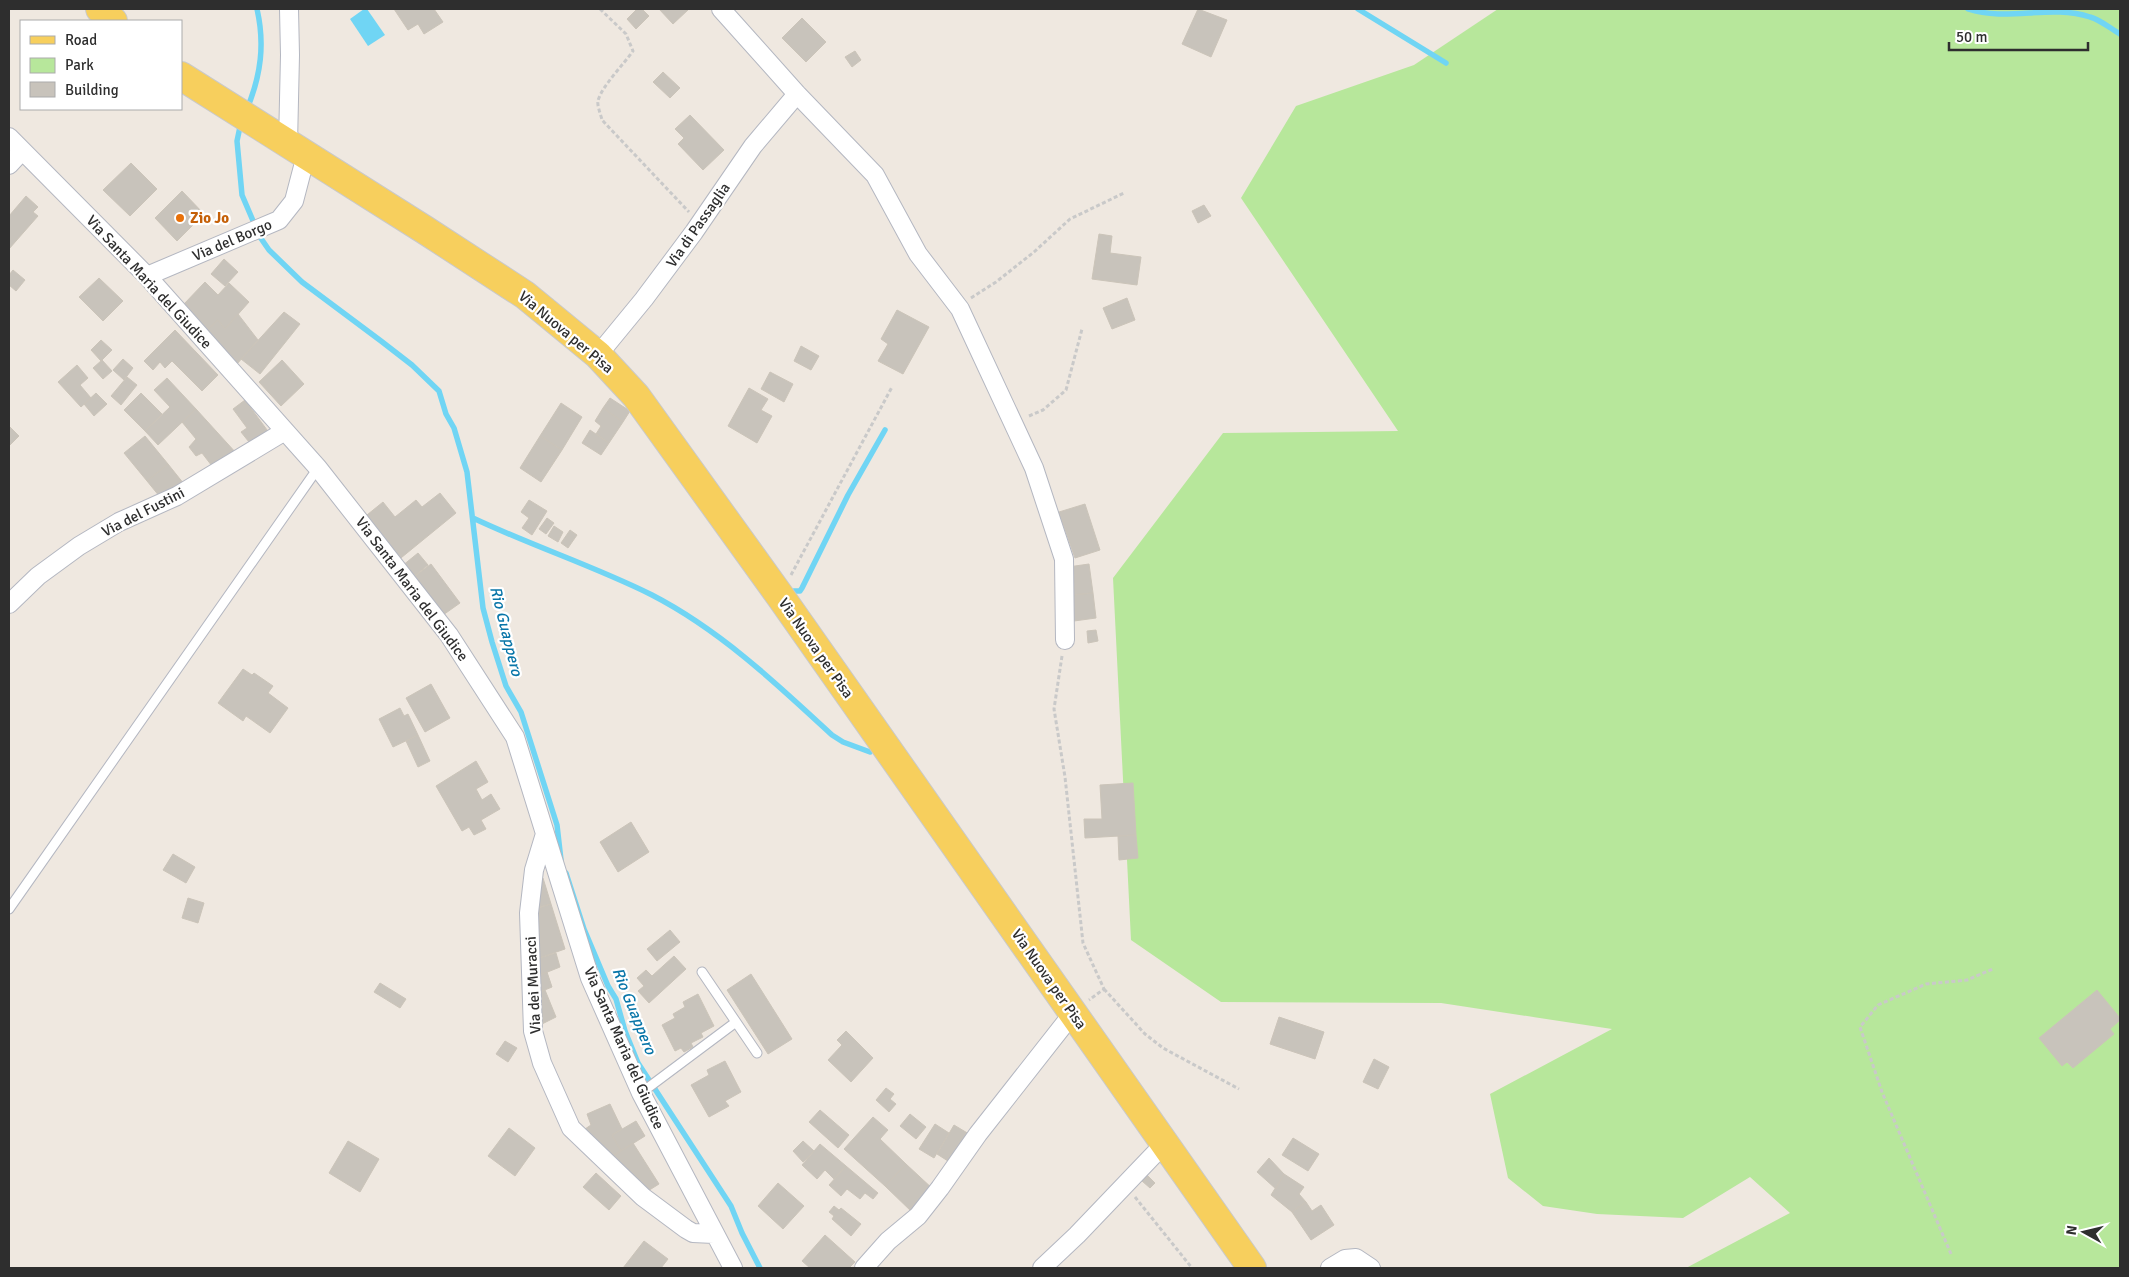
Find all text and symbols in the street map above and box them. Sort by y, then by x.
legend [20,20,182,110]
scale bar [1949,20,2088,52]
text: 50 m [1956,28,1987,46]
text: Road [65,31,97,49]
text: Park [65,56,94,74]
text: Building [65,81,119,99]
street label: Via di Passaglia [662,179,734,271]
place label: Zio Jo [190,209,229,227]
street label: Via Santa Maria del Giudice [82,212,216,352]
marker: Zio Jo [174,212,186,224]
street label: Via del Borgo [189,215,275,265]
street label: Via Nuova per Pisa [515,287,617,377]
street label: Via del Fustini [99,483,187,541]
street label: Via Santa Maria del Giudice [352,513,472,665]
water label: Rio Guappero [485,584,527,679]
street label: Via Nuova per Pisa [775,594,857,702]
street label: Via Nuova per Pisa [1008,925,1090,1033]
street label: Via dei Muracci [521,936,545,1034]
street label: Via Santa Maria del Giudice [580,964,668,1132]
water label: Rio Guappero [608,965,661,1058]
north arrow [2059,1207,2109,1257]
text: N [2063,1224,2081,1236]

